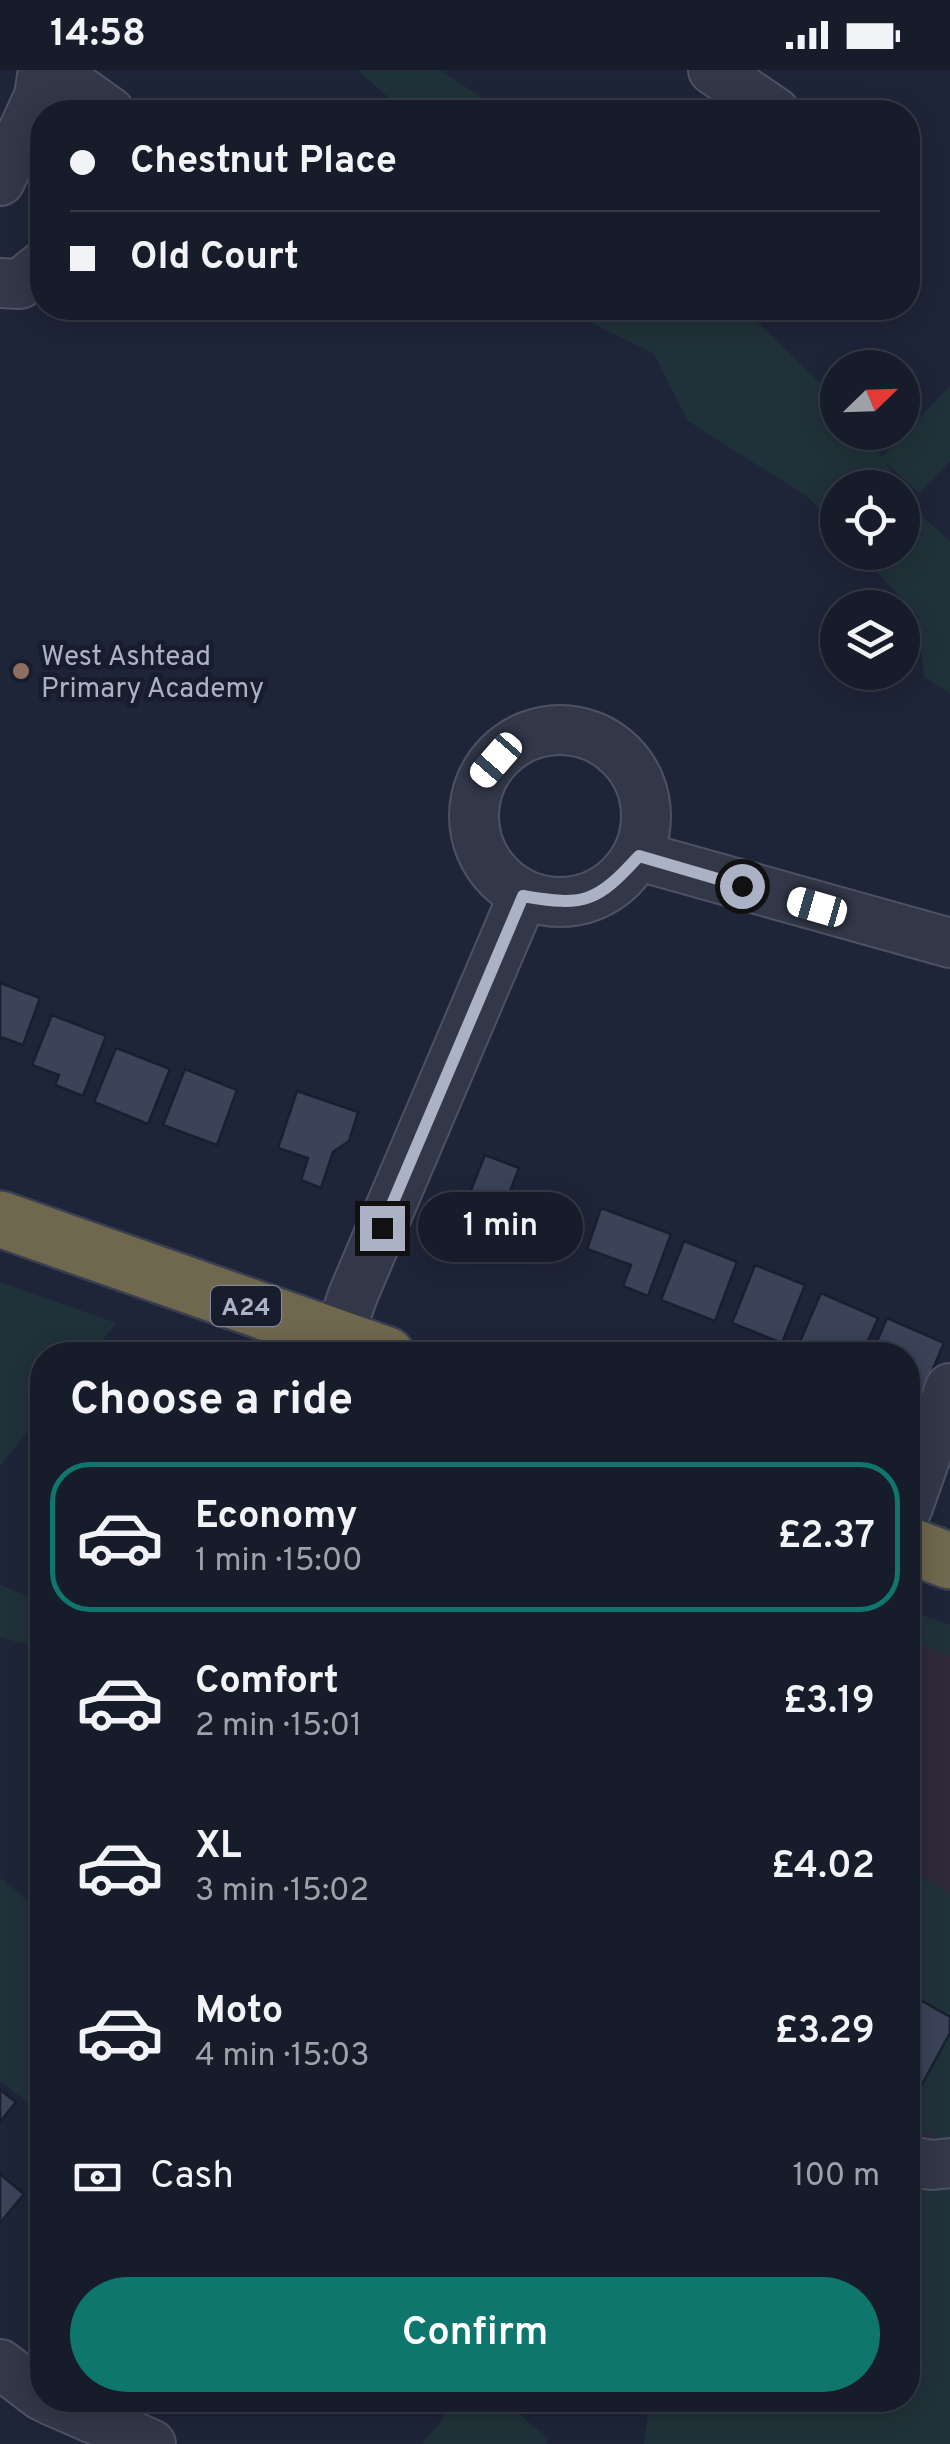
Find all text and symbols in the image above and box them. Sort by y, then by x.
text: 14:58 [50,11,146,60]
text: Chestnut Place [130,138,397,187]
text: Old Court [130,234,299,283]
north arrow [820,350,920,450]
map controls [820,350,920,690]
button: locate [820,470,920,570]
button: layers [820,590,920,690]
place label: West Ashtead Primary Academy [41,640,264,708]
marker: West Ashtead Primary Academy [10,660,32,682]
car [465,728,527,792]
route start [720,864,765,909]
car [784,884,850,930]
callout: 1 min [417,1193,582,1263]
route end [360,1206,405,1251]
text: 1 min [463,1207,538,1247]
road number: A24 [211,1286,281,1326]
text: Choose a ride [70,1373,353,1430]
icon: car [75,1492,165,1582]
text: Economy [195,1493,357,1542]
text: £2.37 [777,1513,875,1562]
text: 1 min · 15:00 [195,1542,363,1582]
icon: car [75,1657,165,1747]
text: Comfort [195,1658,339,1707]
text: £3.19 [783,1678,875,1727]
text: 2 min · 15:01 [195,1707,362,1747]
icon: car [75,1822,165,1912]
text: XL [195,1823,242,1872]
text: £4.02 [771,1843,875,1892]
text: 3 min · 15:02 [195,1872,369,1912]
icon: car [75,1987,165,2077]
text: Moto [195,1988,283,2037]
text: £3.29 [775,2008,875,2057]
text: 4 min · 15:03 [195,2037,370,2077]
icon: cash [70,2150,125,2205]
text: Cash [150,2153,234,2202]
text: 100 m [793,2157,880,2197]
button: Confirm [70,2277,880,2392]

